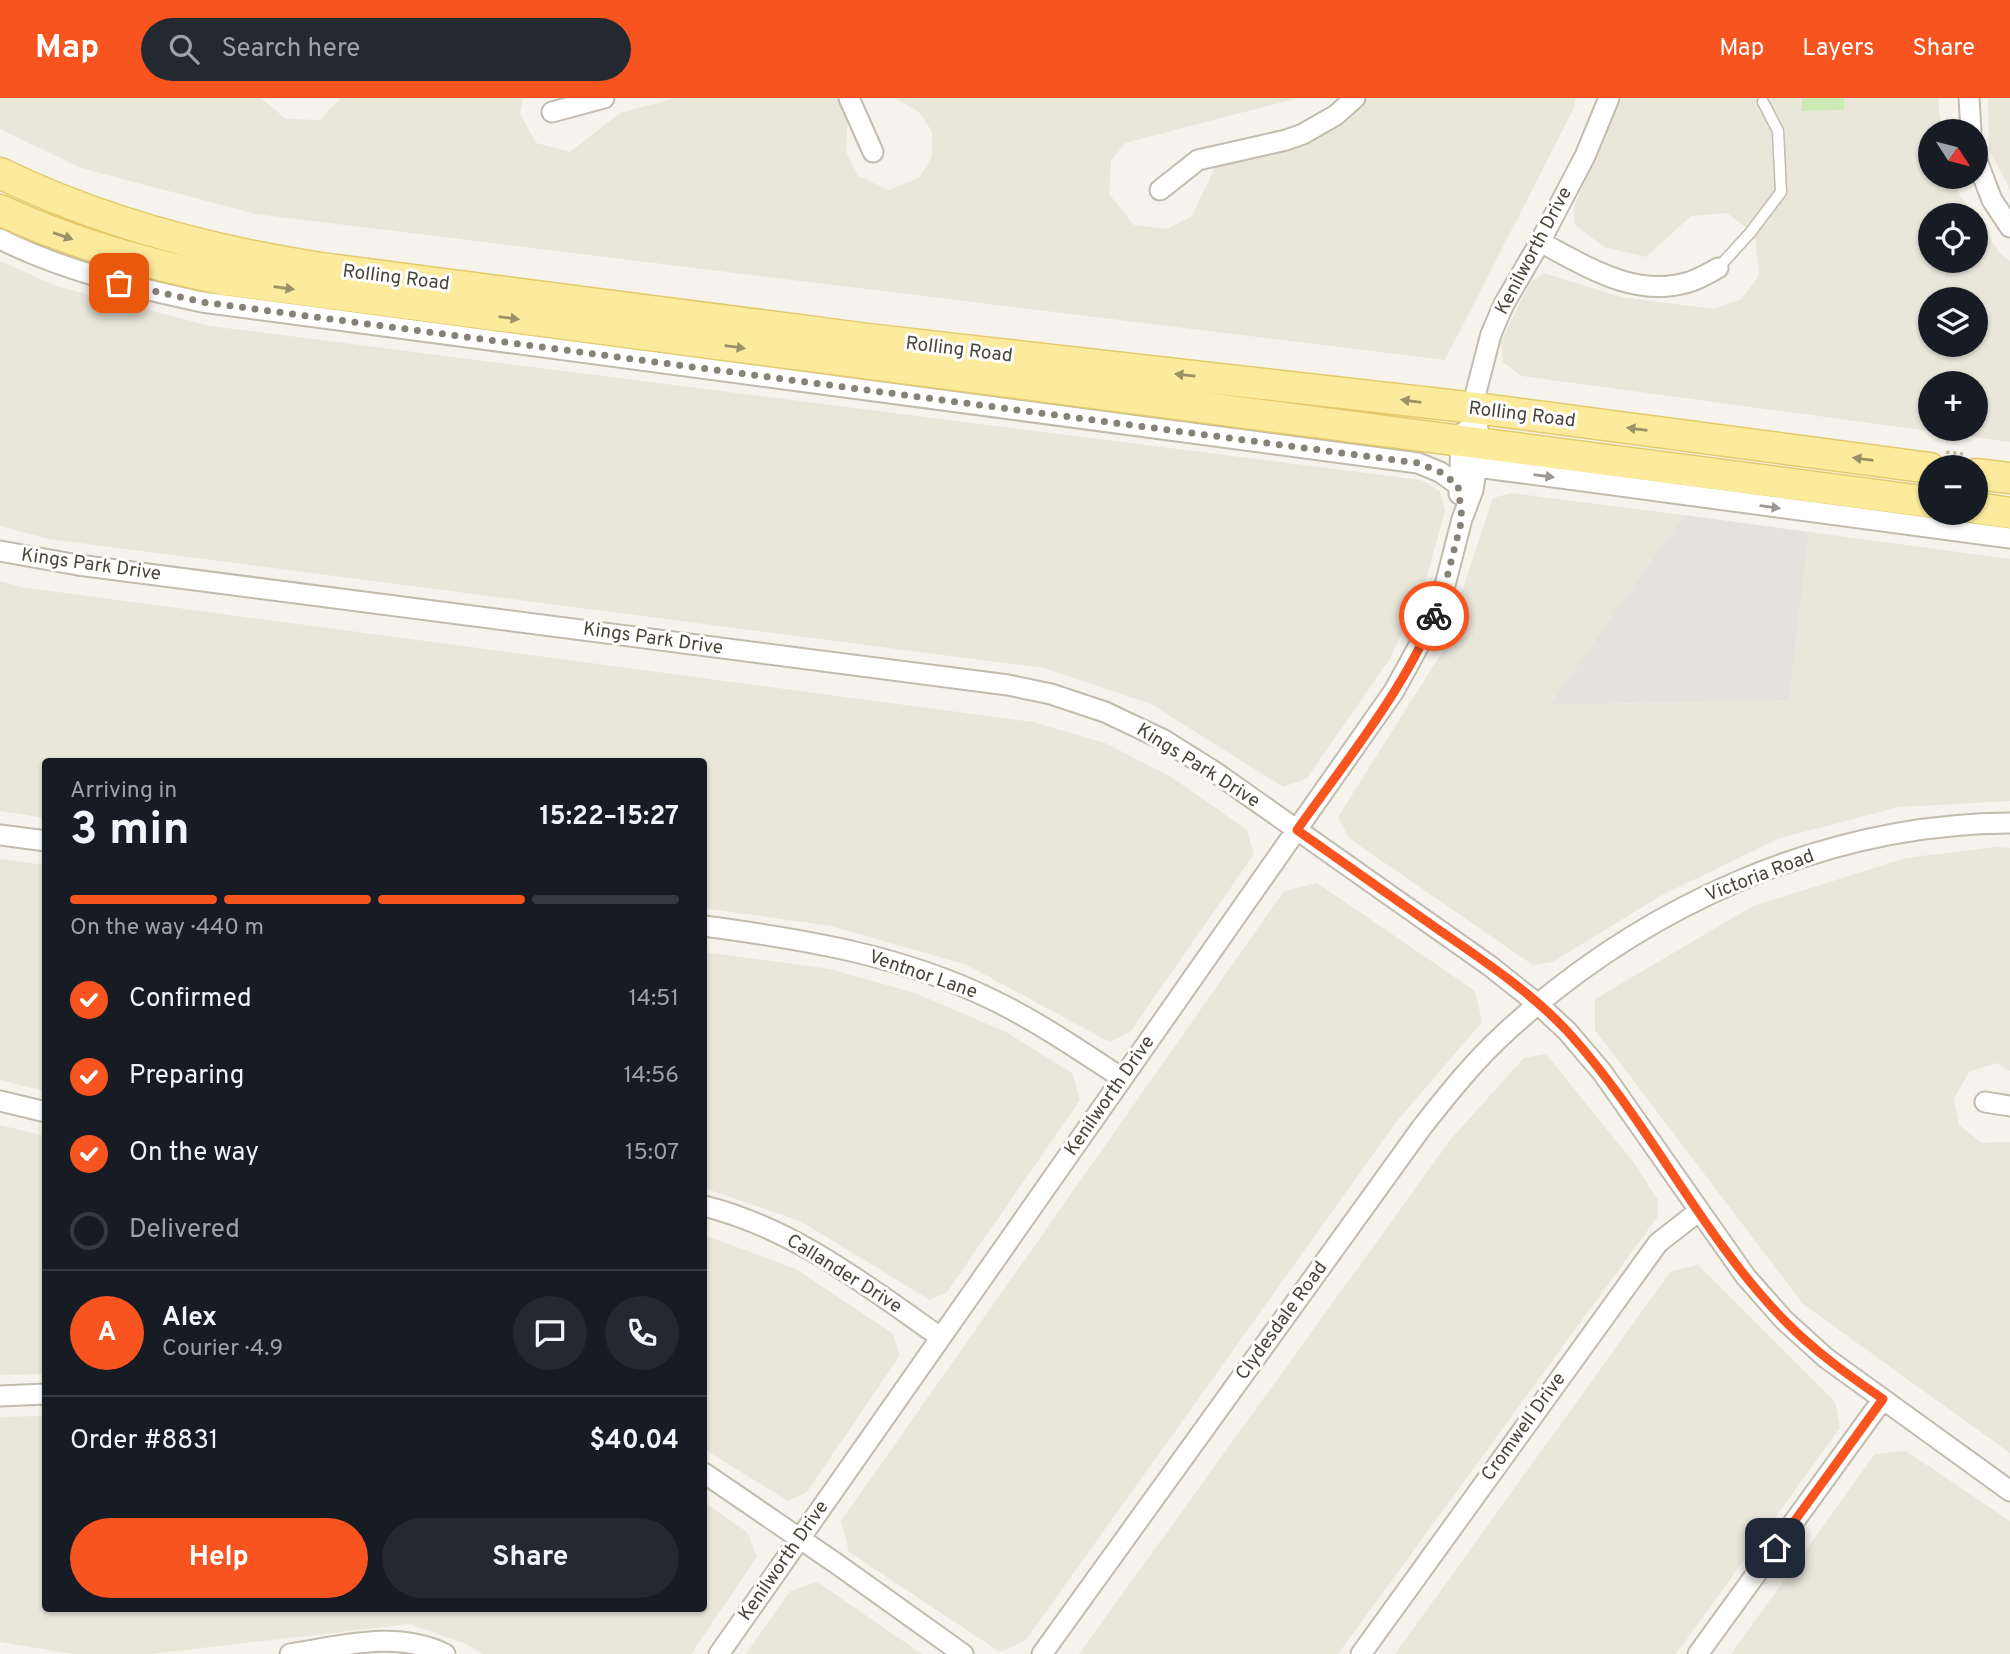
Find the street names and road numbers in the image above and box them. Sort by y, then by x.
street label: Kenilworth Drive [1490,183,1578,319]
street label: Rolling Road [341,260,451,296]
street label: Rolling Road [904,332,1014,368]
street label: Rolling Road [1467,397,1577,433]
street label: Kings Park Drive [19,543,163,587]
street label: Kings Park Drive [581,617,725,661]
street label: Kings Park Drive [1132,718,1264,814]
street label: Victoria Road [1702,844,1818,908]
street label: Ventnor Lane [866,945,980,1005]
street label: Kenilworth Drive [1060,1031,1160,1161]
street label: Callander Drive [782,1229,906,1319]
street label: Clydesdale Road [1231,1257,1333,1385]
street label: Cromwell Drive [1476,1368,1572,1486]
street label: Kenilworth Drive [734,1496,834,1626]

